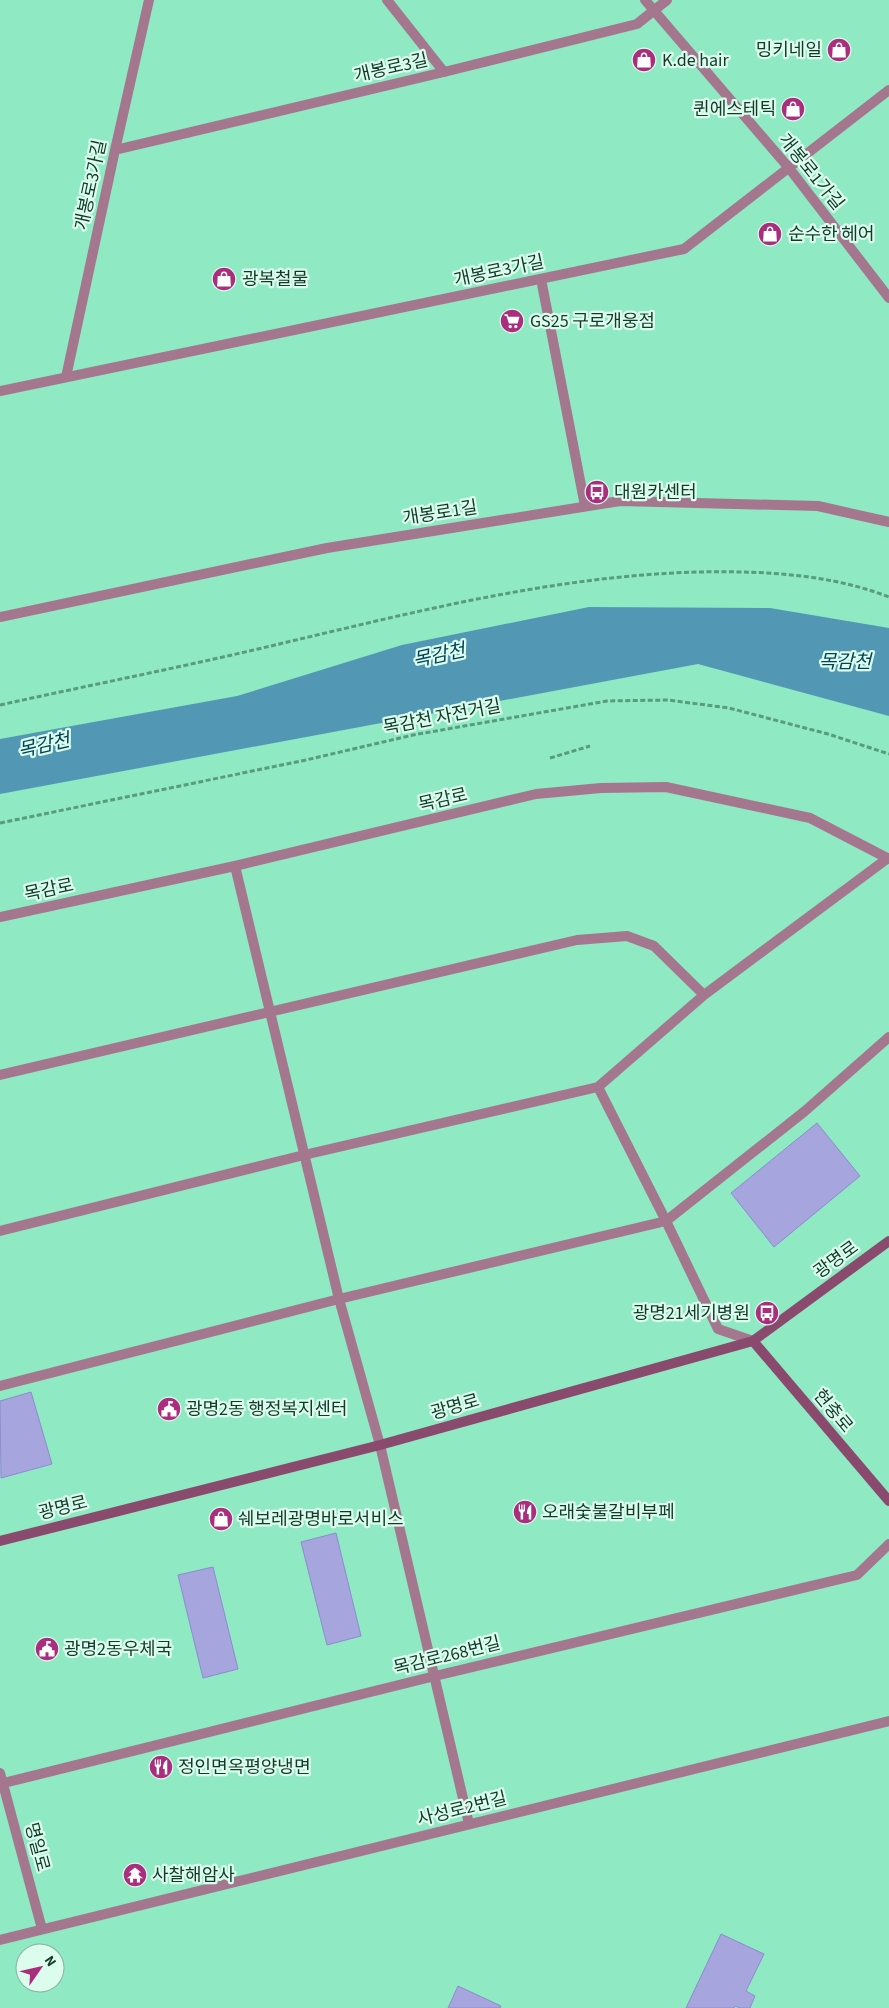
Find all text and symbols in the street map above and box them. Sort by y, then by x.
shop icon: 밍키네일 [826,37,852,63]
place label: 밍키네일 [756,38,822,63]
street label: 개봉로3길 [352,47,430,89]
shop icon: K.de hair [631,47,657,73]
place label: K.de hair [662,48,730,73]
shop icon: 퀸에스테틱 [780,96,806,122]
place label: 퀸에스테틱 [693,97,776,122]
street label: 개봉로1가길 [772,128,850,216]
street label: 개봉로3가길 [69,138,113,232]
shop icon: 순수한 헤어 [757,221,783,247]
place label: 순수한 헤어 [788,222,874,247]
street label: 개봉로3가길 [452,249,546,293]
shop icon: 광복철물 [211,266,237,292]
place label: 광복철물 [242,267,308,292]
supermarket icon: GS25 구로개웅점 [499,308,525,334]
place label: GS25 구로개웅점 [530,309,655,334]
bus stop icon: 대원카센터 [584,479,610,505]
place label: 대원카센터 [614,480,697,505]
street label: 개봉로1길 [401,495,479,531]
water label: 목감천 [411,637,469,675]
water label: 목감천 [819,649,873,676]
street label: 목감천 자전거길 [381,693,503,741]
water label: 목감천 [15,727,74,765]
street label: 목감로 [416,782,470,818]
street label: 목감로 [22,873,76,907]
street label: 광명로 [809,1235,863,1285]
bus stop icon: 광명21세기병원 [754,1300,780,1326]
place label: 광명21세기병원 [633,1301,750,1326]
street label: 현충로 [807,1384,859,1438]
street label: 광명로 [428,1388,482,1426]
public building icon: 광명2동 행정복지센터 [156,1396,182,1422]
place label: 광명2동 행정복지센터 [186,1397,348,1422]
street label: 광명로 [36,1490,90,1526]
restaurant icon: 오래숯불갈비부페 [512,1499,538,1525]
place label: 오래숯불갈비부페 [542,1500,674,1525]
shop icon: 쉐보레광명바로서비스 [208,1506,234,1532]
place label: 쉐보레광명바로서비스 [238,1507,404,1532]
street label: 목감로268번길 [391,1631,503,1681]
public building icon: 광명2동우체국 [34,1636,60,1662]
place label: 광명2동우체국 [64,1637,172,1662]
restaurant icon: 정인면옥평양냉면 [148,1754,174,1780]
place label: 정인면옥평양냉면 [178,1755,310,1780]
street label: 사성로2번길 [414,1786,510,1832]
street label: 명일로 [18,1820,56,1874]
temple icon: 사찰해암사 [122,1862,148,1888]
place label: 사찰해암사 [152,1863,235,1888]
north arrow [15,1943,65,1993]
text: N [39,1952,61,1971]

